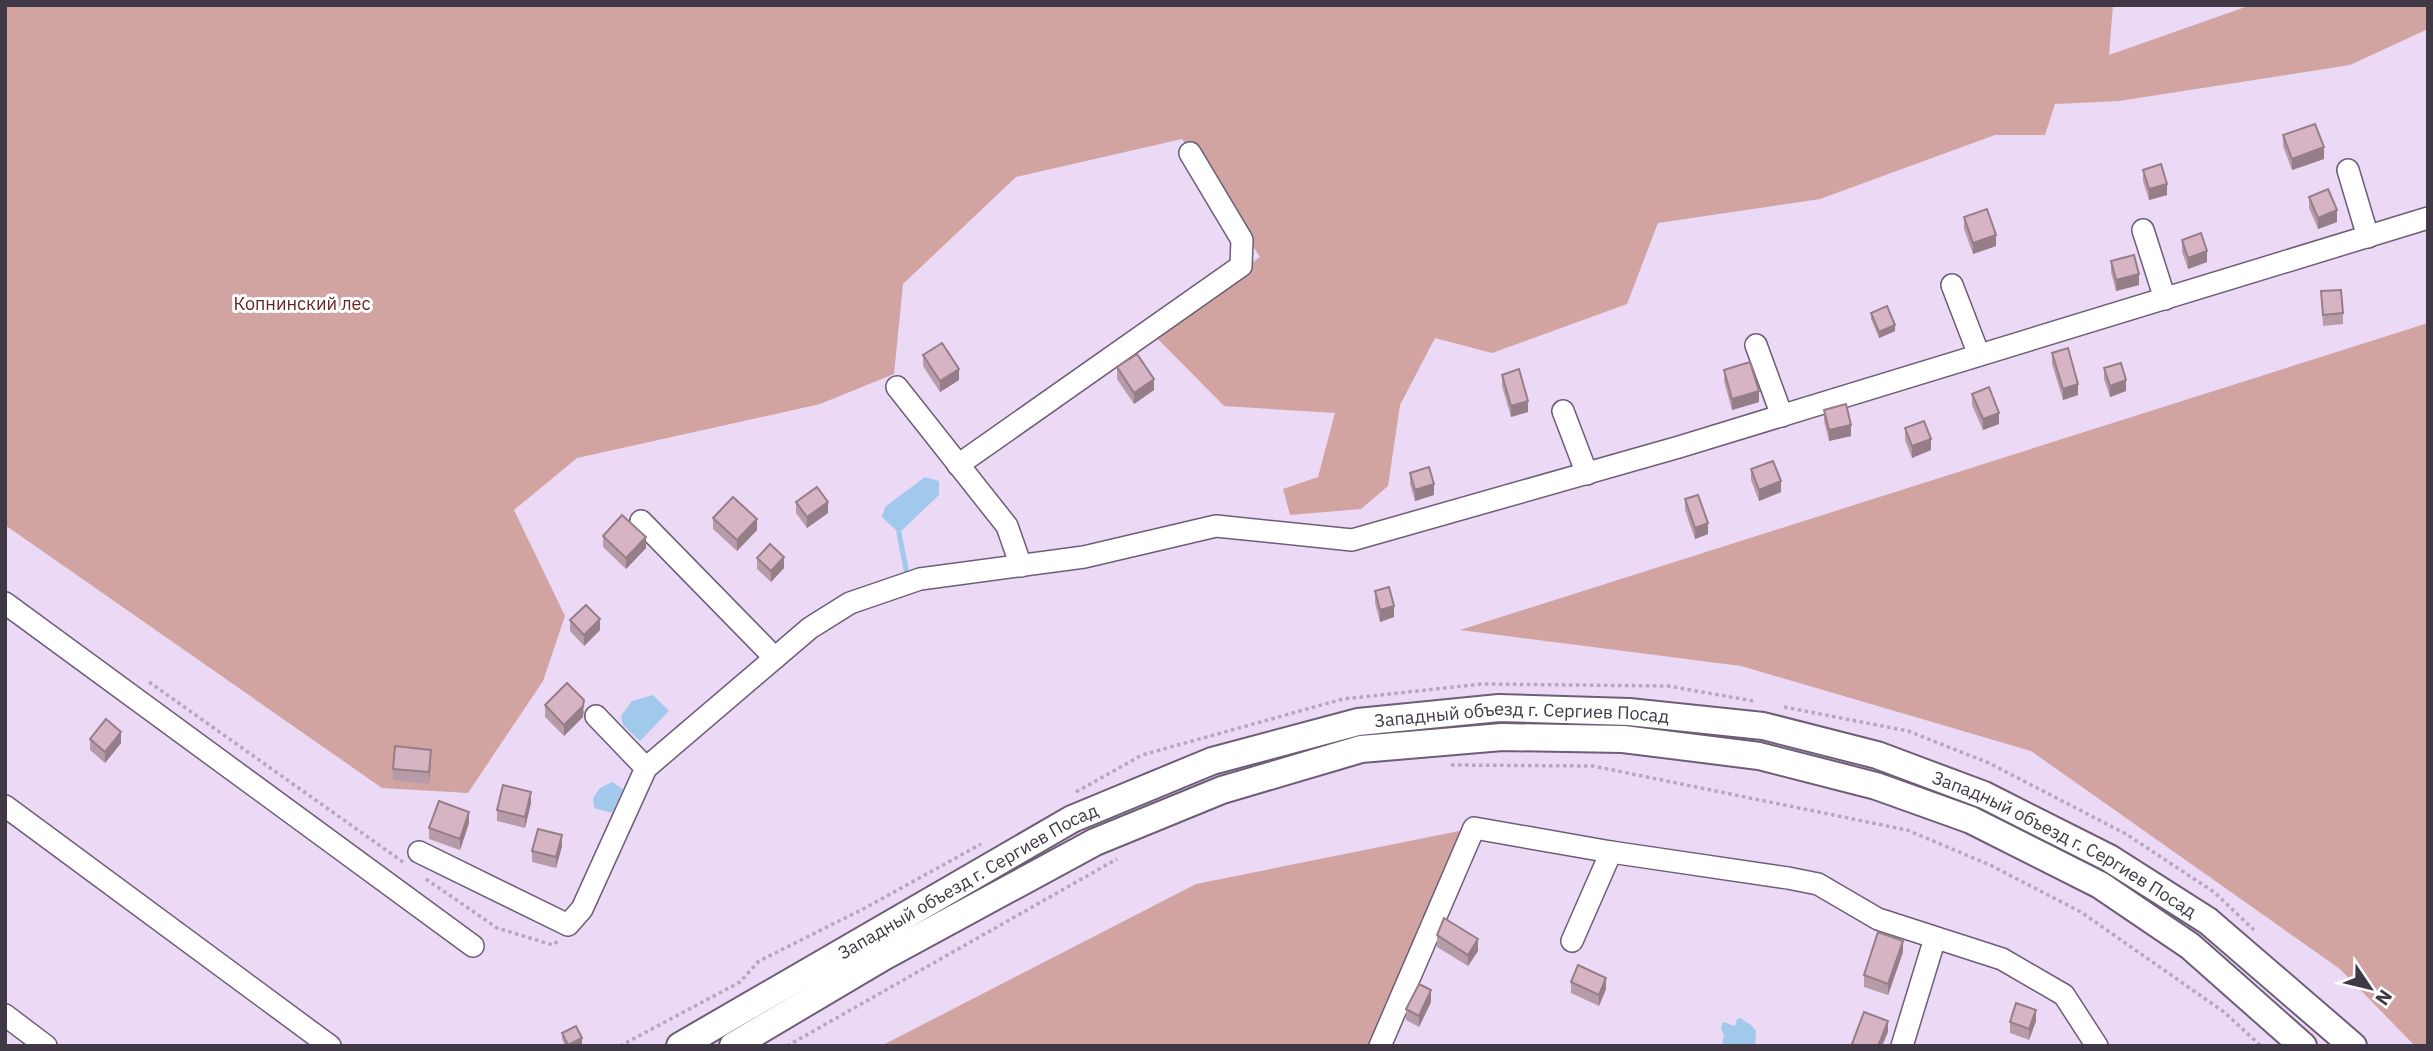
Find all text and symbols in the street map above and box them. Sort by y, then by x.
park label: Копнинский лес [233,292,371,315]
street label: Западный объезд г. Сергиев Посад [1373,696,1671,732]
street label: Западный объезд г. Сергиев Посад [1929,765,2202,923]
street label: Западный объезд г. Сергиев Посад [833,798,1102,964]
north arrow [2335,953,2405,1023]
text: N [2370,985,2398,1010]

